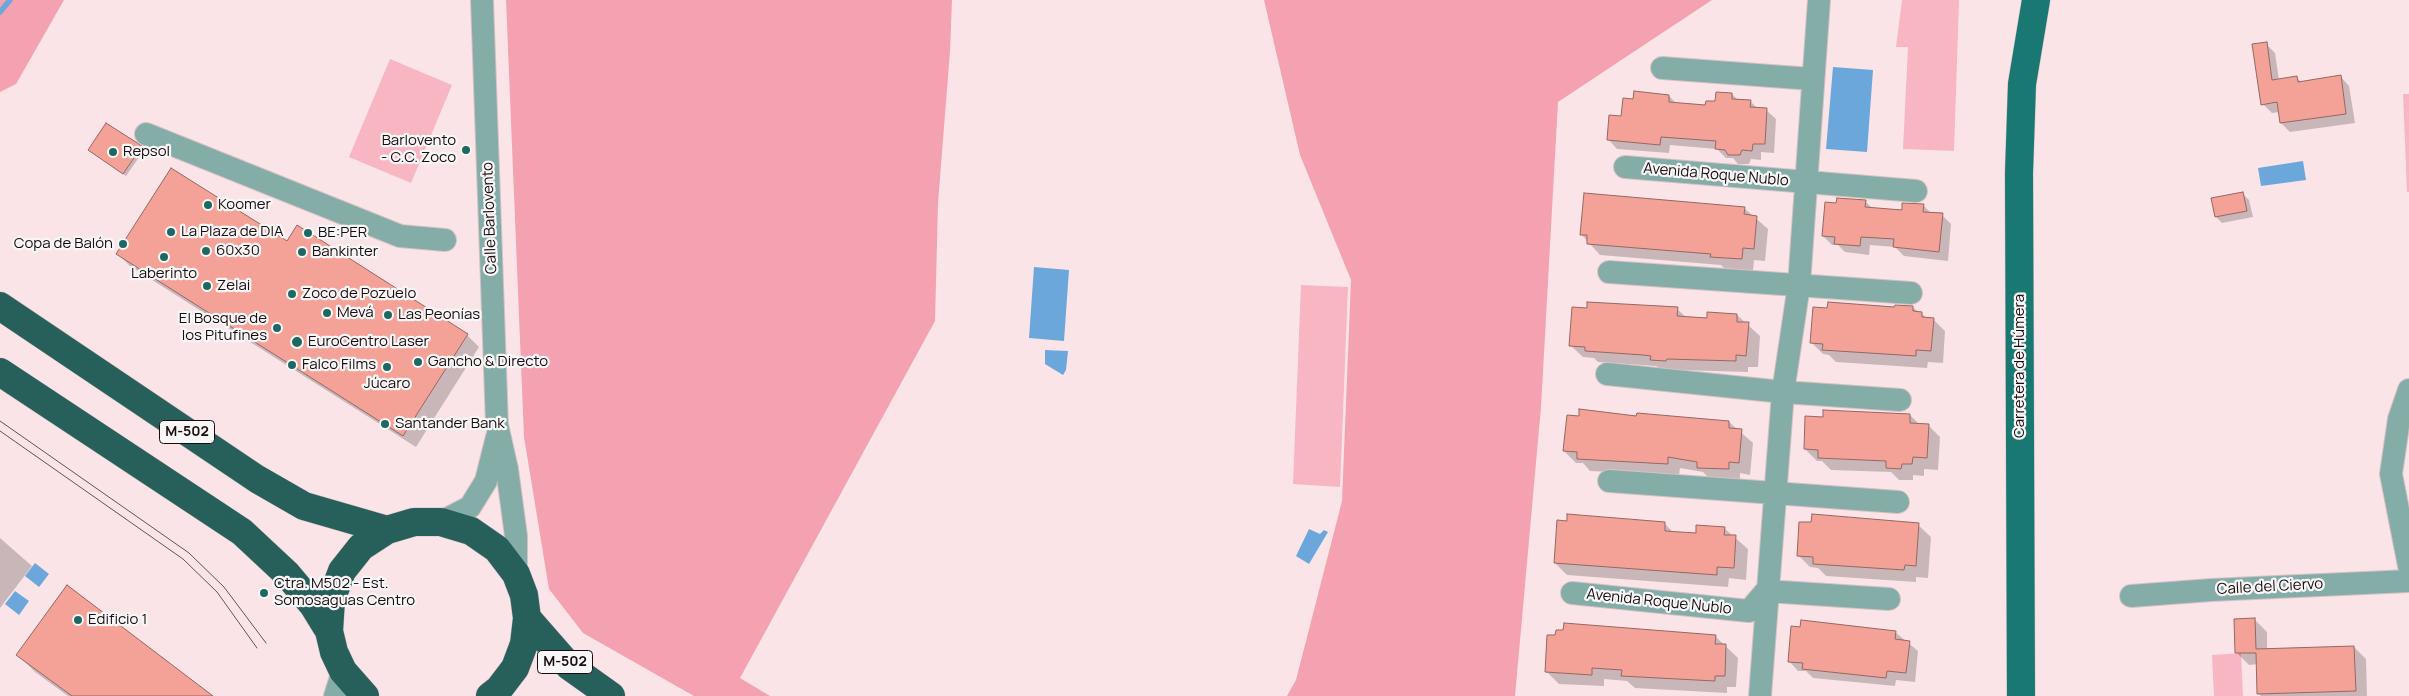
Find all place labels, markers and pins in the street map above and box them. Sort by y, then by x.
place label: Barlovento - C.C. Zoco [381,132,456,167]
place label: Repsol [123,143,170,161]
marker: Barlovento - C.C. Zoco [460,144,472,156]
marker: Repsol [107,146,119,158]
place label: Koomer [218,196,271,214]
marker: Koomer [202,199,214,211]
place label: La Plaza de DIA [181,223,283,241]
place label: BE:PER [318,224,367,242]
marker: La Plaza de DIA [165,226,177,238]
marker: BE:PER [302,227,314,239]
place label: Copa de Balón [14,235,113,253]
marker: Copa de Balón [117,238,129,250]
place label: 60x30 [216,242,260,260]
place label: Bankinter [312,243,378,261]
marker: 60x30 [200,245,212,257]
marker: Bankinter [296,246,308,258]
marker: Laberinto [158,251,170,263]
place label: Laberinto [131,265,197,283]
place label: Zelai [217,277,250,295]
marker: Zelai [201,280,213,292]
place label: Zoco de Pozuelo [302,285,416,303]
marker: Zoco de Pozuelo [286,288,298,300]
place label: Mevá [337,304,374,322]
place label: Las Peonías [398,306,480,324]
marker: Mevá [321,307,333,319]
marker: Las Peonías [382,309,394,321]
place label: El Bosque de los Pitufines [179,310,267,345]
marker: El Bosque de los Pitufines [271,322,283,334]
place label: EuroCentro Laser [308,333,429,351]
marker: EuroCentro Laser [290,335,304,349]
place label: Gancho & Directo [428,353,548,371]
place label: Falco Films [302,356,376,374]
marker: Gancho & Directo [412,356,424,368]
marker: Falco Films [286,359,298,371]
marker: Júcaro [381,361,393,373]
place label: Júcaro [364,375,410,393]
place label: Santander Bank [395,415,505,433]
marker: Santander Bank [379,418,391,430]
place label: Ctra. M502 - Est. Somosaguas Centro [274,575,415,610]
marker: Ctra. M502 - Est. Somosaguas Centro [258,587,270,599]
place label: Edificio 1 [88,611,147,629]
marker: Edificio 1 [72,614,84,626]

